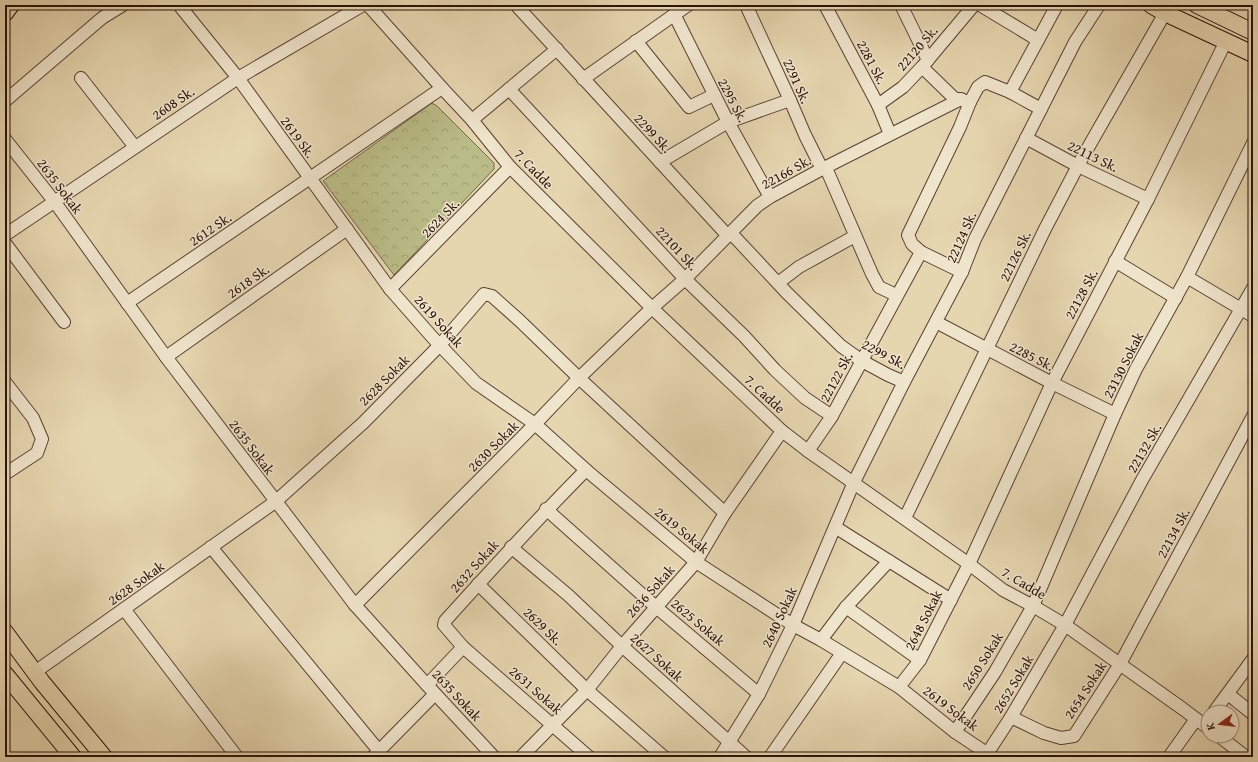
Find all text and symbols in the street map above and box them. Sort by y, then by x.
street label: 22120 Sk. [892,21,942,75]
street label: 2281 Sk. [852,36,892,88]
street label: 2291 Sk. [778,55,816,107]
street label: 2295 Sk. [713,74,753,126]
street label: 2608 Sk. [148,81,198,125]
street label: 2299 Sk. [630,109,676,157]
street label: 2619 Sk. [276,112,320,162]
street label: 22113 Sk. [1064,135,1122,177]
street label: 7. Cadde [510,144,558,194]
street label: 22166 Sk. [757,150,815,194]
street label: 2635 Sokak [32,154,88,219]
street label: 2624 Sk. [416,194,464,242]
street label: 2612 Sk. [185,207,235,251]
street label: 22124 Sk. [941,208,981,266]
street label: 22101 Sk. [651,221,703,275]
street label: 22126 Sk. [994,227,1036,285]
street label: 2618 Sk. [223,259,273,303]
street label: 22128 Sk. [1059,265,1103,323]
street label: 2619 Sokak [410,290,469,352]
street label: 23130 Sokak [1098,328,1149,401]
street label: 2299 Sk. [858,334,910,374]
street label: 2285 Sk. [1006,336,1058,376]
street label: 22122 Sk. [814,348,858,406]
street label: 2628 Sokak [354,349,415,410]
street label: 7. Cadde [740,370,790,418]
street label: 2635 Sokak [224,415,280,480]
street label: 2630 Sokak [463,415,524,476]
street label: 22132 Sk. [1122,420,1166,476]
street label: 2619 Sokak [651,502,714,559]
street label: 22134 Sk. [1151,504,1195,562]
street label: 2632 Sokak [445,535,504,597]
street label: 2628 Sokak [104,556,169,610]
street label: 2636 Sokak [621,560,680,622]
street label: 7. Cadde [998,562,1050,604]
street label: 2640 Sokak [756,583,802,651]
street label: 2648 Sokak [899,586,947,653]
street label: 2625 Sokak [667,593,730,651]
street label: 2629 Sk. [519,602,567,650]
street label: 2650 Sokak [956,627,1008,694]
street label: 2627 Sokak [626,628,688,687]
street label: 2652 Sokak [988,650,1039,717]
street label: 2654 Sokak [1059,657,1112,723]
street label: 2631 Sokak [505,661,568,719]
street label: 2635 Sokak [428,664,487,726]
street label: 2619 Sokak [919,680,984,736]
north arrow [1200,704,1240,744]
text: K [1202,721,1219,732]

